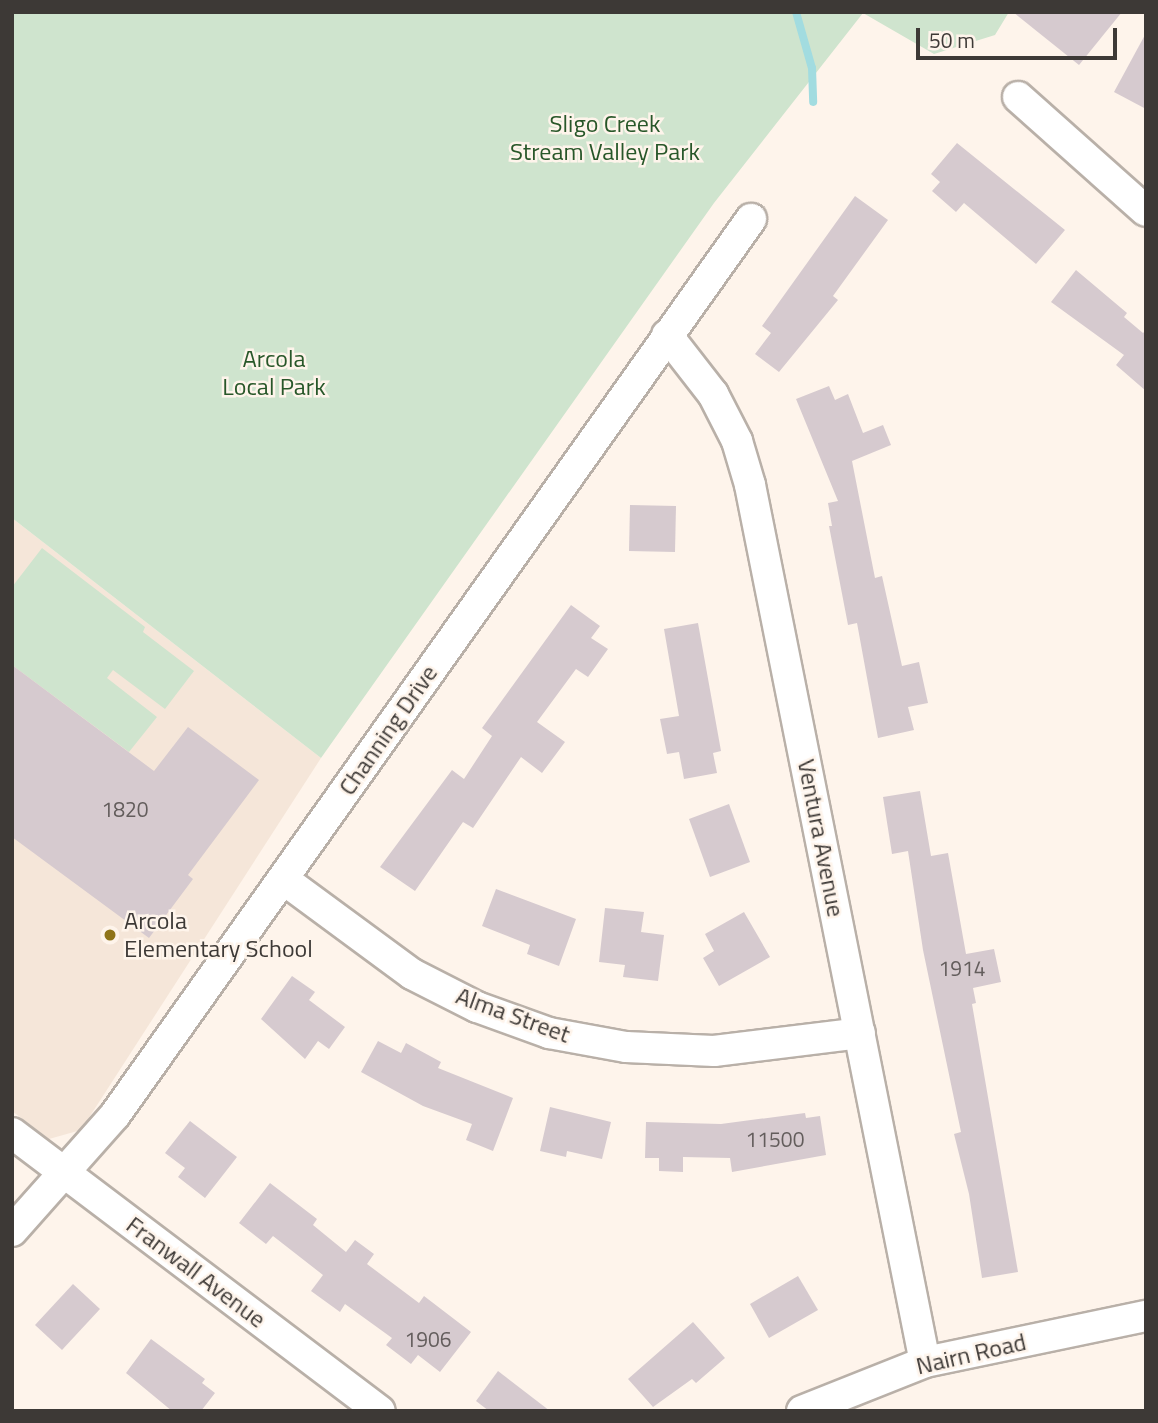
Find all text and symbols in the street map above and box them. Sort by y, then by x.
scale bar [920,14,1121,58]
text: 50 m [929,24,975,56]
park label: Sligo Creek Stream Valley Park [510,110,700,166]
park label: Arcola Local Park [222,345,326,401]
street label: Channing Drive [333,659,443,801]
street label: Ventura Avenue [792,757,850,919]
house number: 1820 [101,796,149,822]
place label: Arcola Elementary School [124,907,313,963]
marker: Arcola Elementary School [102,927,118,943]
house number: 1914 [938,955,986,981]
street label: Alma Street [452,981,574,1049]
house number: 11500 [746,1126,804,1152]
street label: Franwall Avenue [121,1210,271,1334]
house number: 1906 [404,1326,452,1352]
street label: Nairn Road [913,1327,1029,1381]

